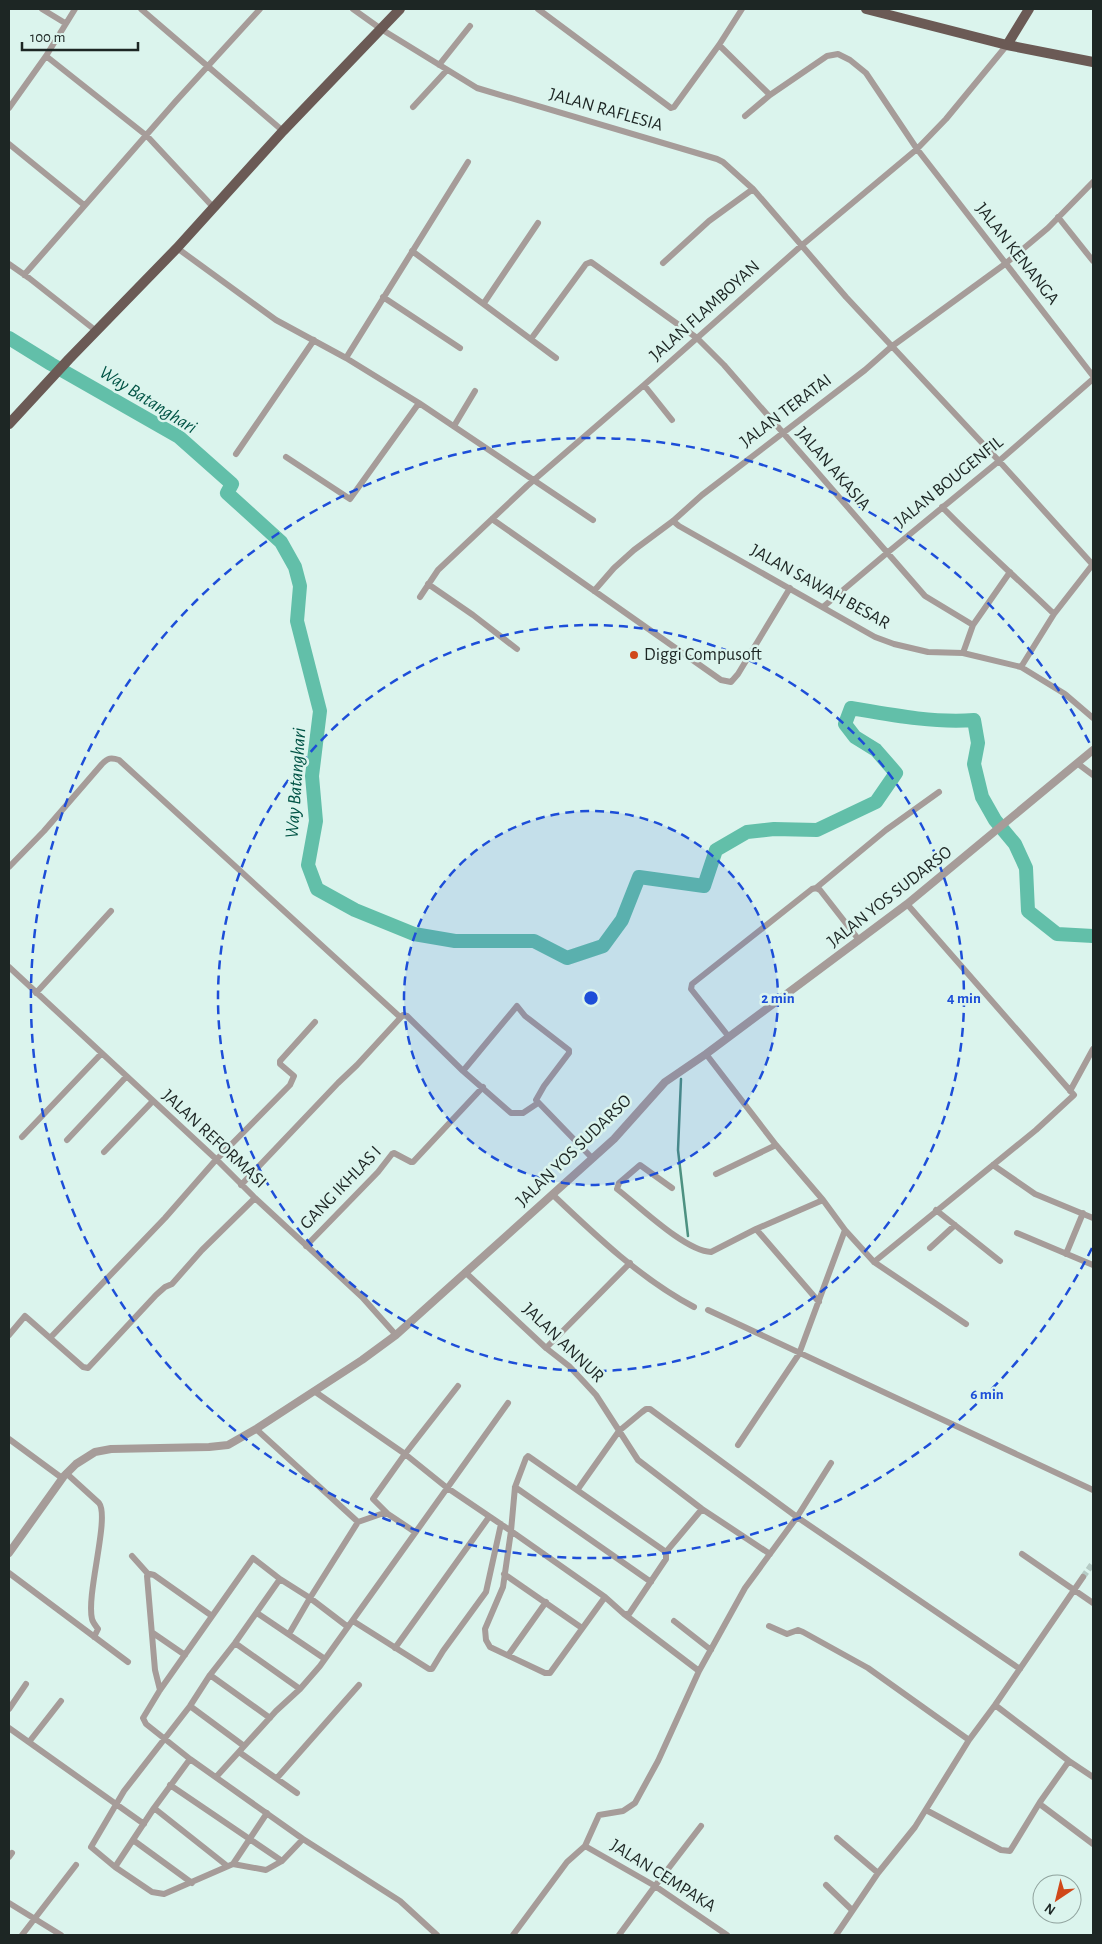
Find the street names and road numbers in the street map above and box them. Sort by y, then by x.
street label: JALAN RAFLESIA [547,85,665,135]
street label: JALAN KENANGA [972,200,1062,309]
street label: JALAN FLAMBOYAN [647,257,763,365]
street label: JALAN TERATAI [737,371,835,451]
street label: JALAN AKASIA [792,424,874,514]
street label: JALAN BOUGENFIL [891,433,1007,531]
street label: JALAN SAWAH BESAR [747,541,893,633]
street label: JALAN YOS SUDARSO [824,843,956,951]
street label: JALAN REFORMASI [159,1086,269,1192]
street label: JALAN YOS SUDARSO [513,1092,635,1210]
street label: GANG IKHLAS I [297,1143,385,1233]
street label: JALAN ANNUR [519,1300,607,1386]
street label: JALAN CEMPAKA [607,1836,719,1916]

